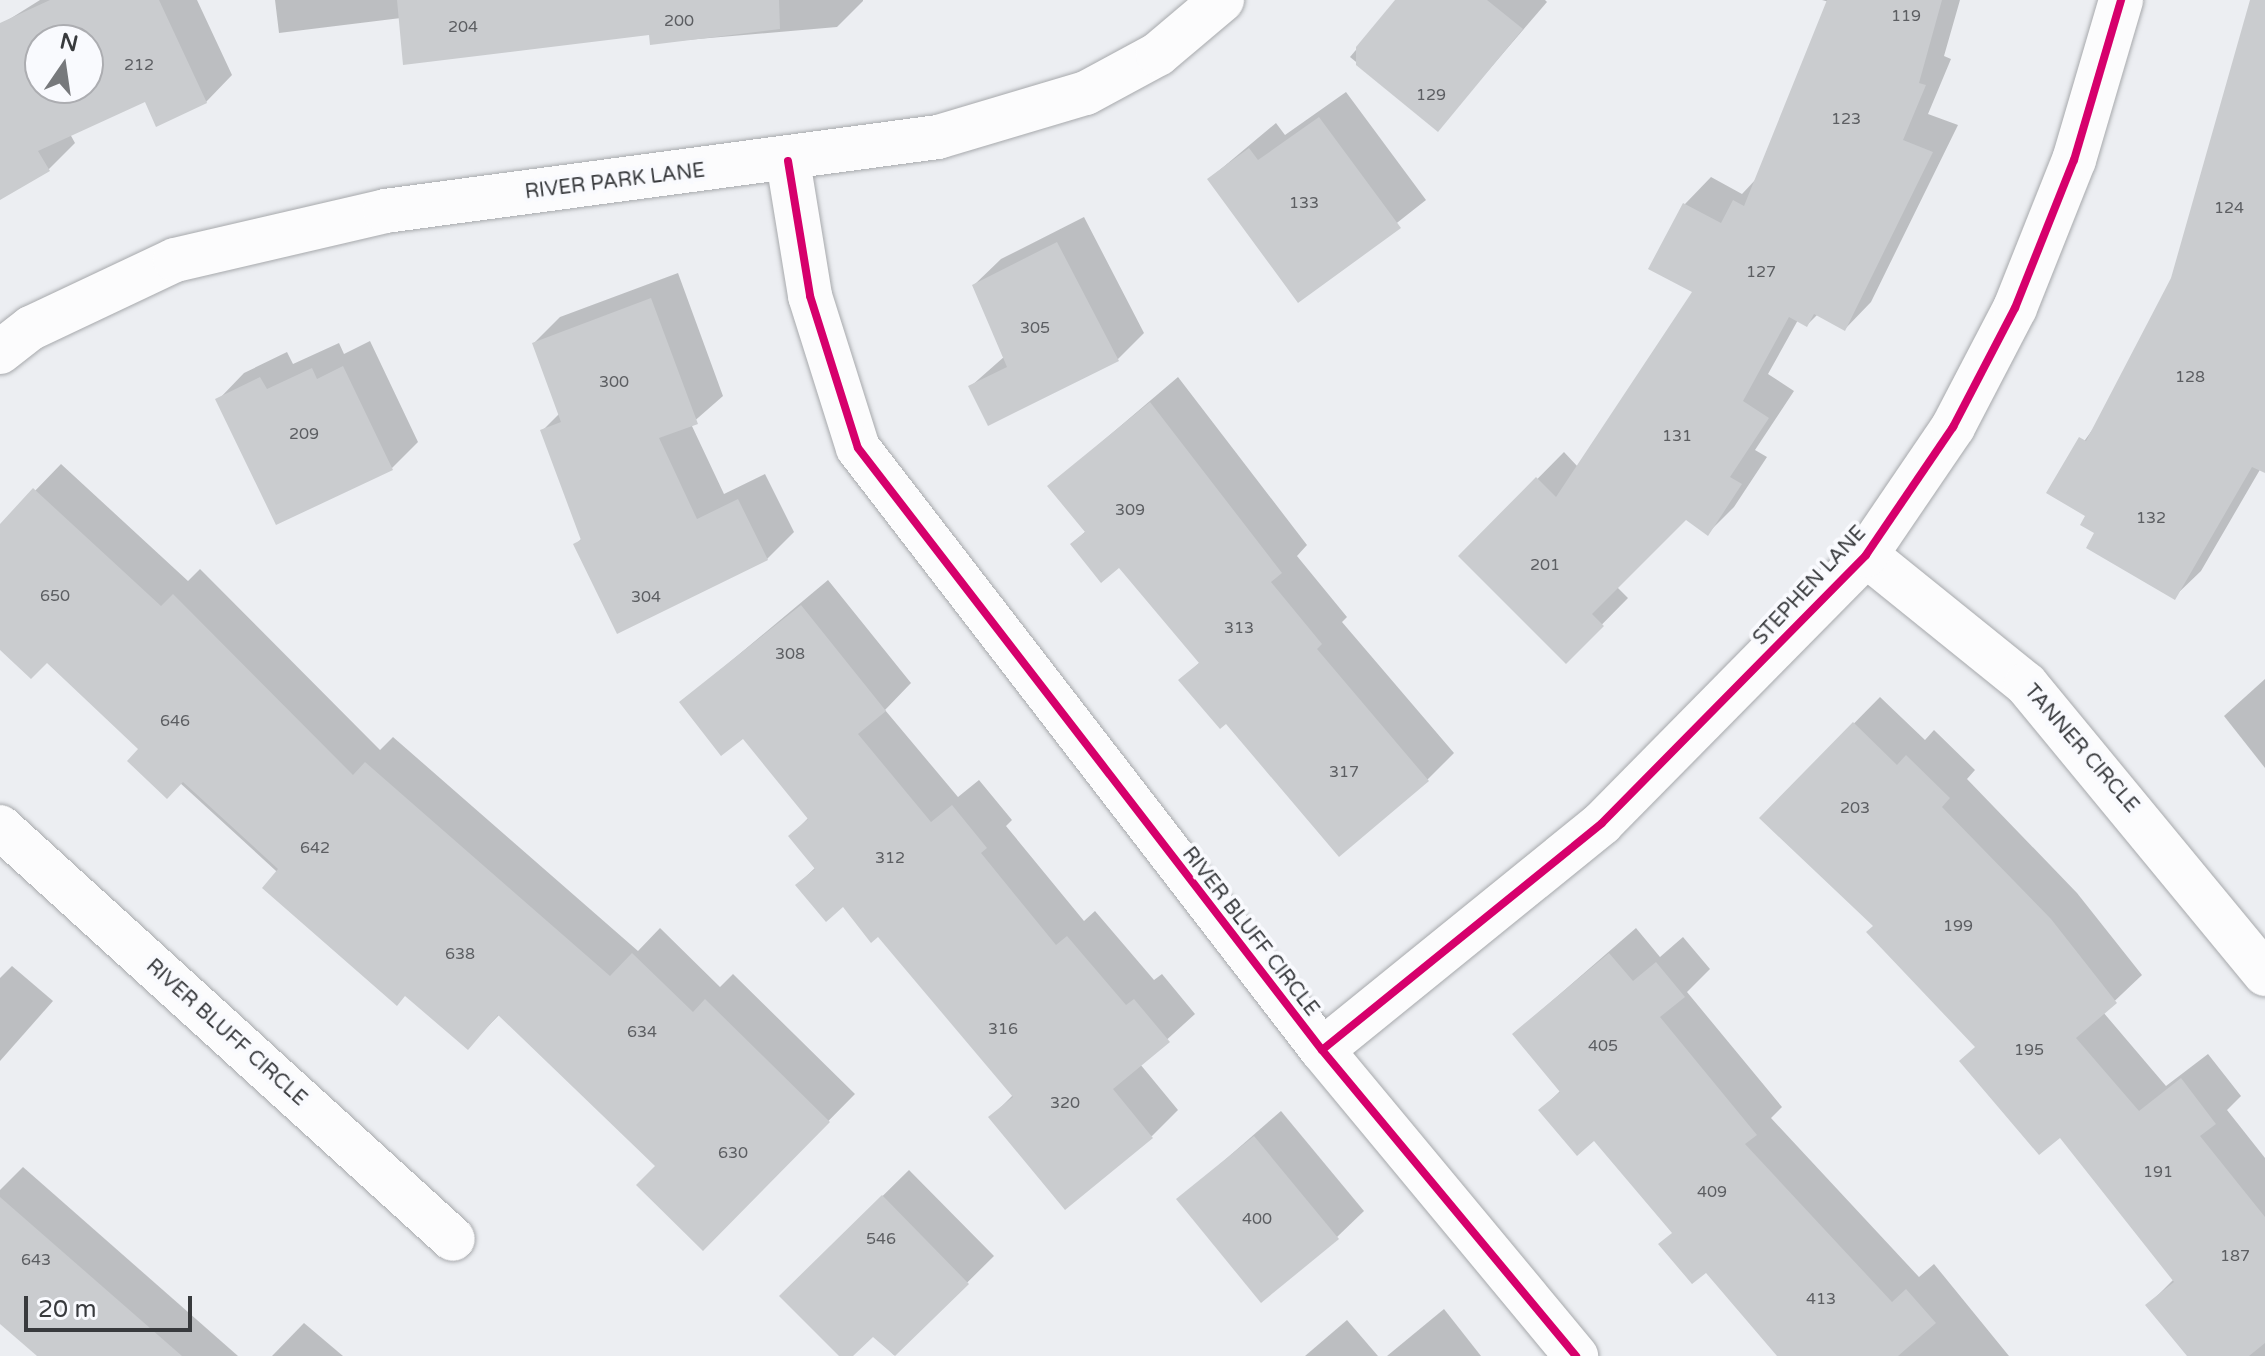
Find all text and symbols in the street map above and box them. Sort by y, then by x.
house number: 119 [1891,6,1921,26]
house number: 200 [664,11,694,31]
house number: 204 [448,17,478,37]
north arrow [24,24,104,104]
text: N [57,28,80,57]
house number: 212 [124,55,154,75]
house number: 129 [1416,85,1446,105]
house number: 123 [1831,109,1861,129]
street label: RIVER PARK LANE [524,159,706,205]
house number: 133 [1289,193,1319,213]
house number: 124 [2214,198,2244,218]
house number: 127 [1746,262,1776,282]
house number: 305 [1020,318,1050,338]
house number: 128 [2175,367,2205,387]
house number: 300 [599,372,629,392]
house number: 209 [289,424,319,444]
house number: 131 [1662,426,1692,446]
house number: 309 [1115,500,1145,520]
house number: 132 [2136,508,2166,528]
street label: STEPHEN LANE [1749,522,1871,650]
house number: 201 [1530,555,1560,575]
house number: 650 [40,586,70,606]
house number: 304 [631,587,661,607]
house number: 313 [1224,618,1254,638]
house number: 308 [775,644,805,664]
street label: TANNER CIRCLE [2019,680,2143,818]
house number: 646 [160,711,190,731]
house number: 317 [1329,762,1359,782]
house number: 203 [1840,798,1870,818]
house number: 642 [300,838,330,858]
street label: RIVER BLUFF CIRCLE [1177,843,1323,1021]
house number: 312 [875,848,905,868]
house number: 199 [1943,916,1973,936]
house number: 638 [445,944,475,964]
street label: RIVER BLUFF CIRCLE [141,955,311,1111]
house number: 316 [988,1019,1018,1039]
house number: 634 [627,1022,657,1042]
house number: 405 [1588,1036,1618,1056]
house number: 195 [2014,1040,2044,1060]
house number: 320 [1050,1093,1080,1113]
house number: 630 [718,1143,748,1163]
house number: 191 [2143,1162,2173,1182]
house number: 409 [1697,1182,1727,1202]
house number: 400 [1242,1209,1272,1229]
house number: 546 [866,1229,896,1249]
house number: 187 [2220,1246,2250,1266]
house number: 643 [21,1250,51,1270]
scale bar [28,1280,196,1330]
house number: 413 [1806,1289,1836,1309]
text: 20 m [38,1295,96,1324]

